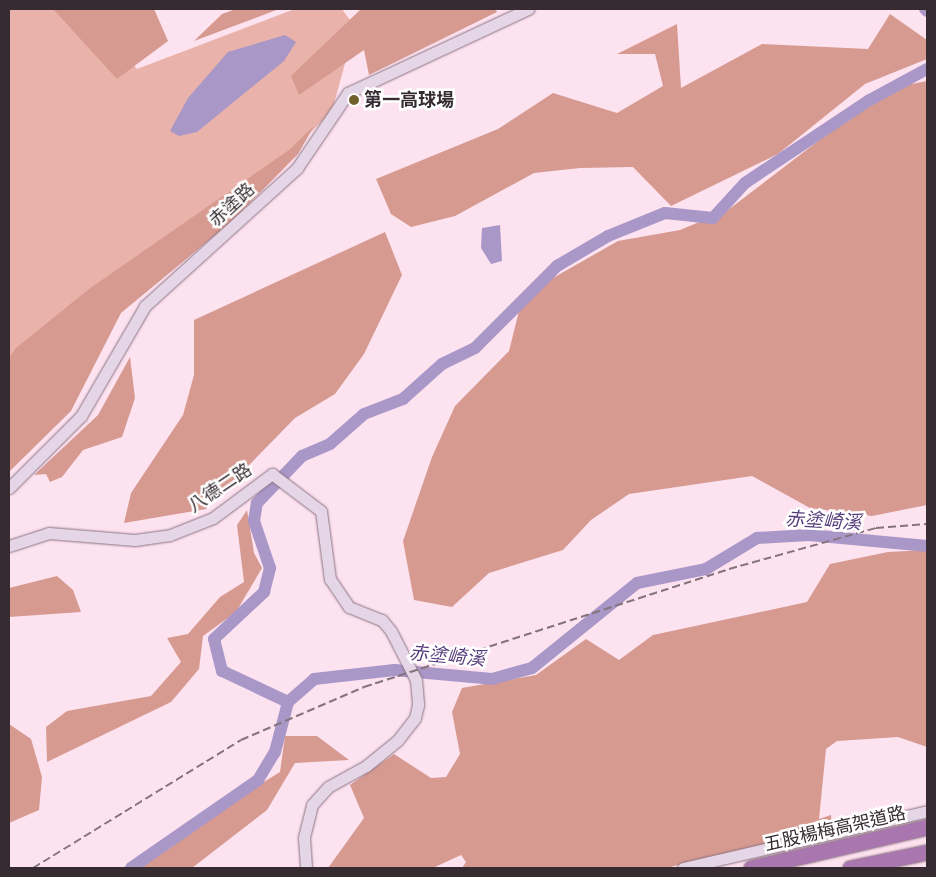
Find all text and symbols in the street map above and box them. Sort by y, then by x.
place label: 第一高球場 [364,89,454,111]
marker: 第一高球場 [348,94,360,106]
street label: 赤塗路 [205,179,259,231]
street label: 八德二路 [184,459,256,517]
water label: 赤塗崎溪 [784,508,862,534]
water label: 赤塗崎溪 [408,641,486,671]
street label: 五股楊梅高架道路 [762,802,908,856]

